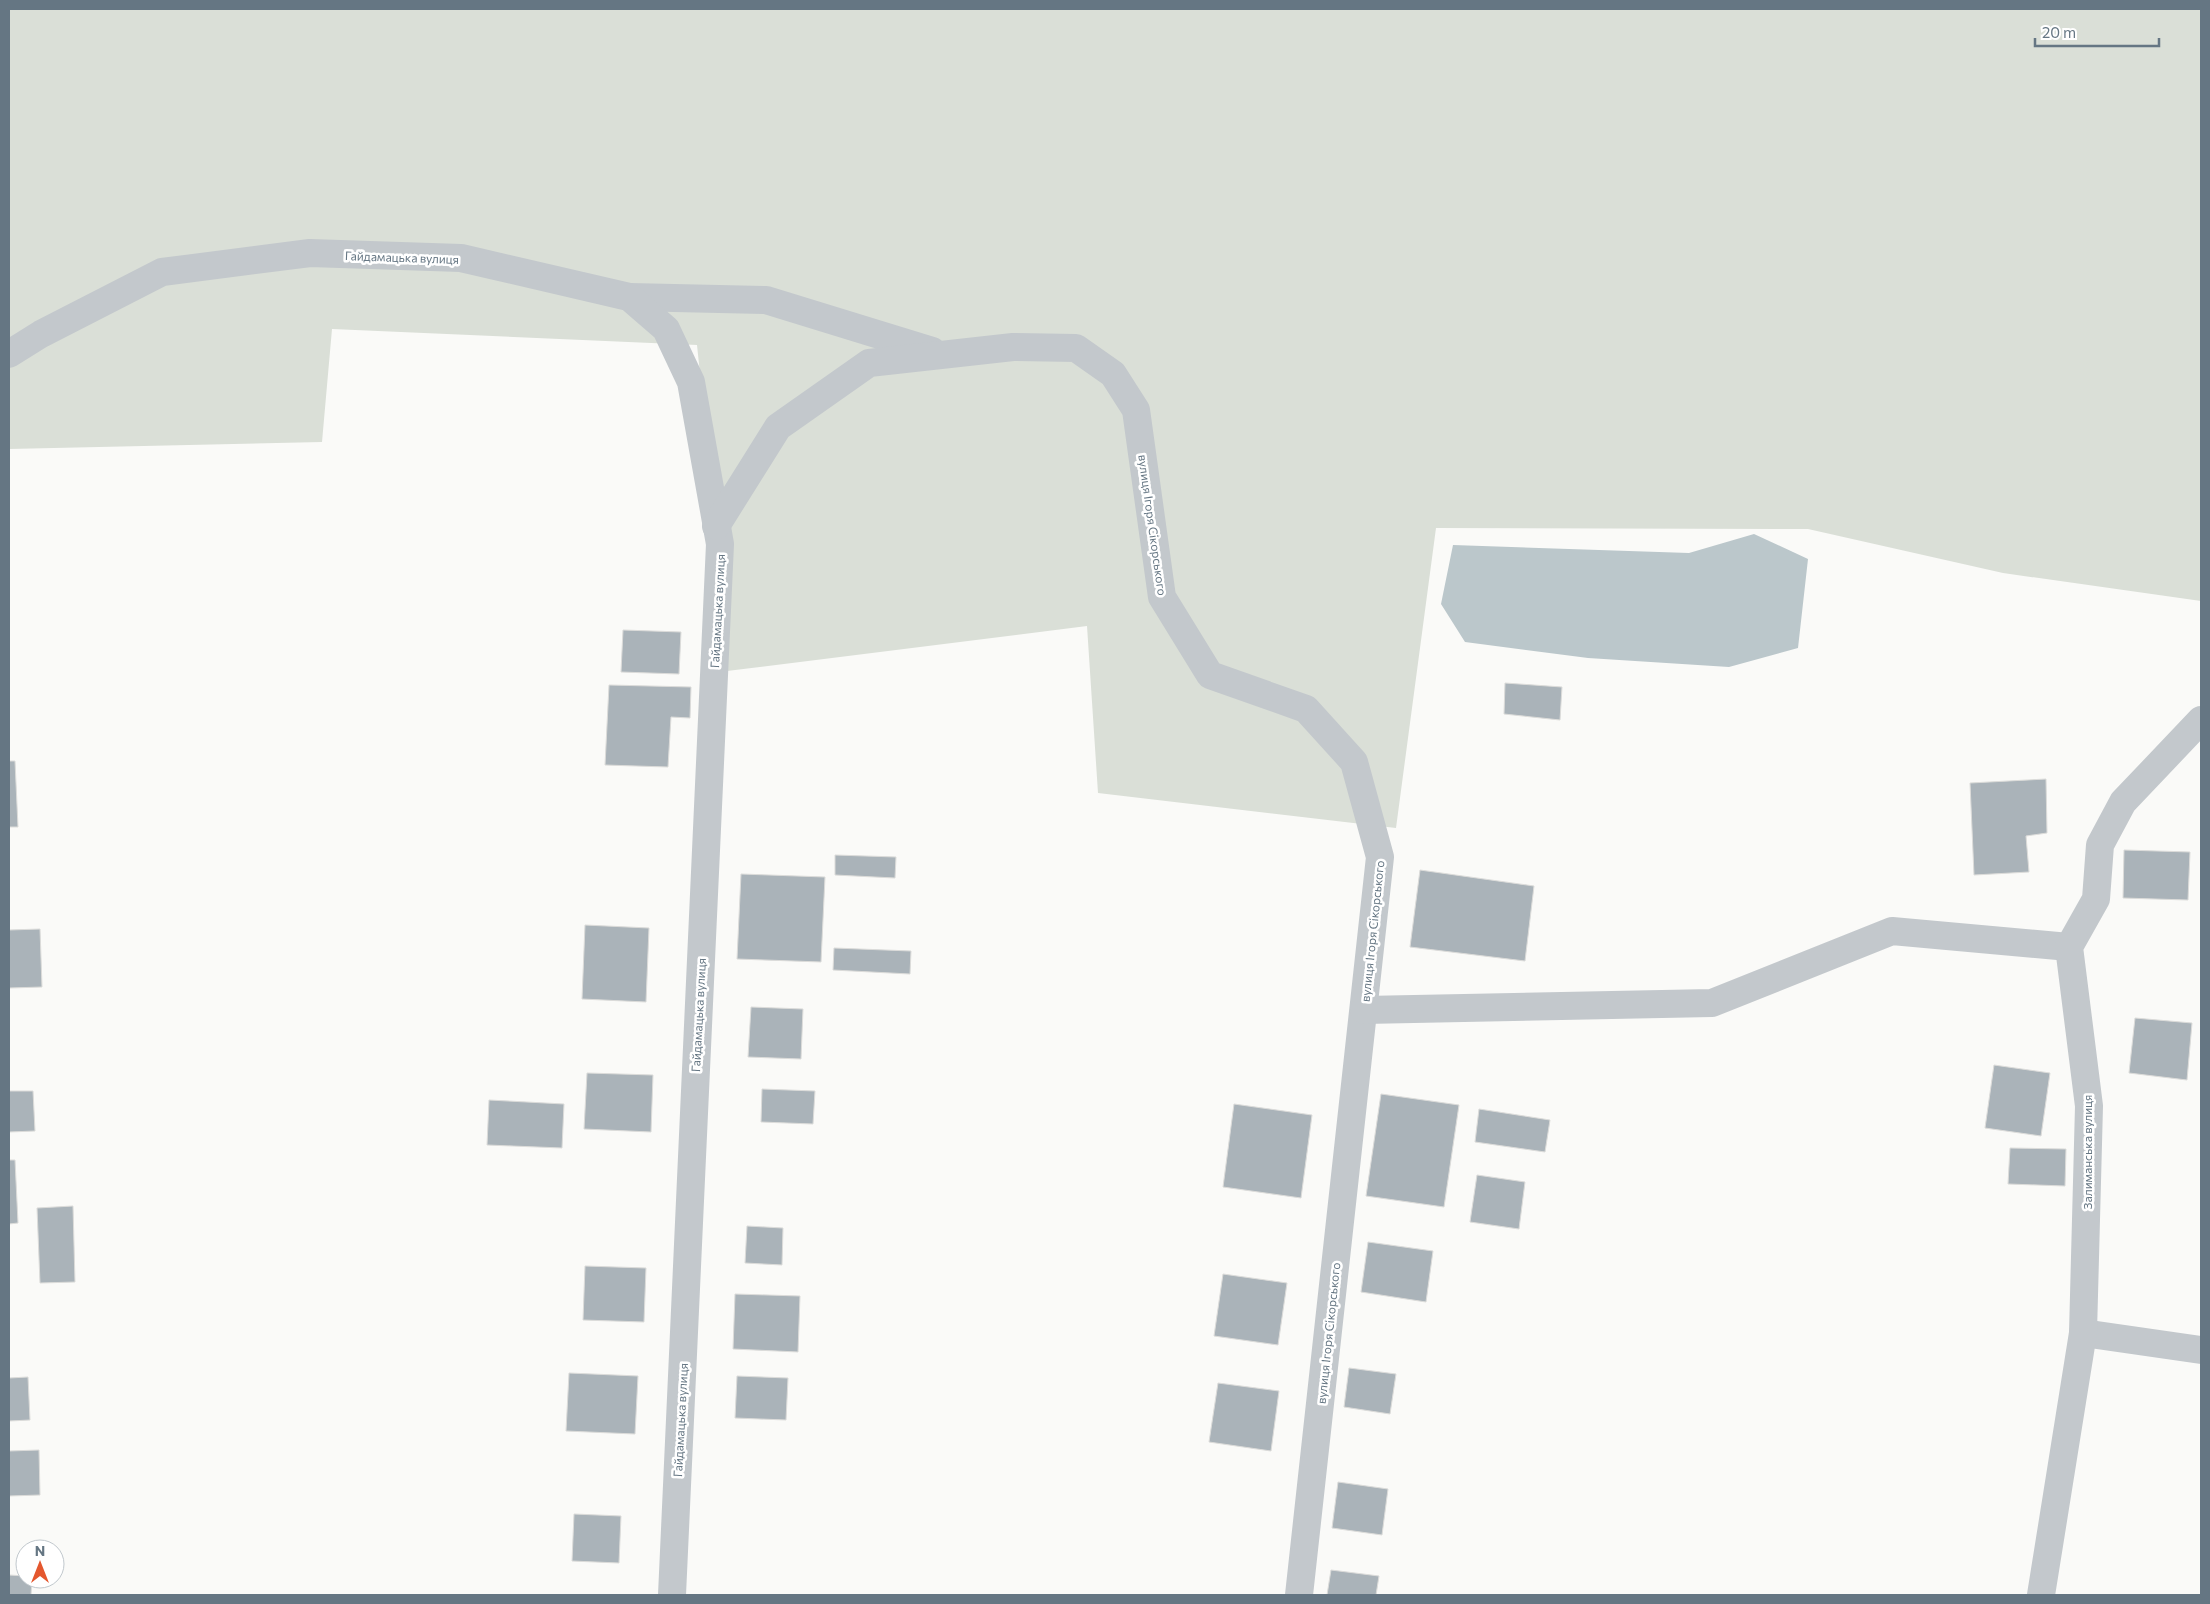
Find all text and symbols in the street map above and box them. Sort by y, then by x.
scale bar [2035,15,2159,47]
text: 20 m [2042,23,2076,41]
street label: Гайдамацька вулиця [345,248,459,266]
street label: вулиця Ігоря Сікорського [1136,454,1170,596]
street label: Гайдамацька вулиця [707,554,727,668]
street label: вулиця Ігоря Сікорського [1358,860,1386,1002]
street label: Гайдамацька вулиця [688,958,708,1072]
street label: Залиманська вулиця [2080,1095,2094,1209]
street label: вулиця Ігоря Сікорського [1314,1262,1342,1404]
street label: Гайдамацька вулиця [670,1363,690,1477]
north arrow [15,1539,65,1589]
text: N [35,1542,45,1559]

